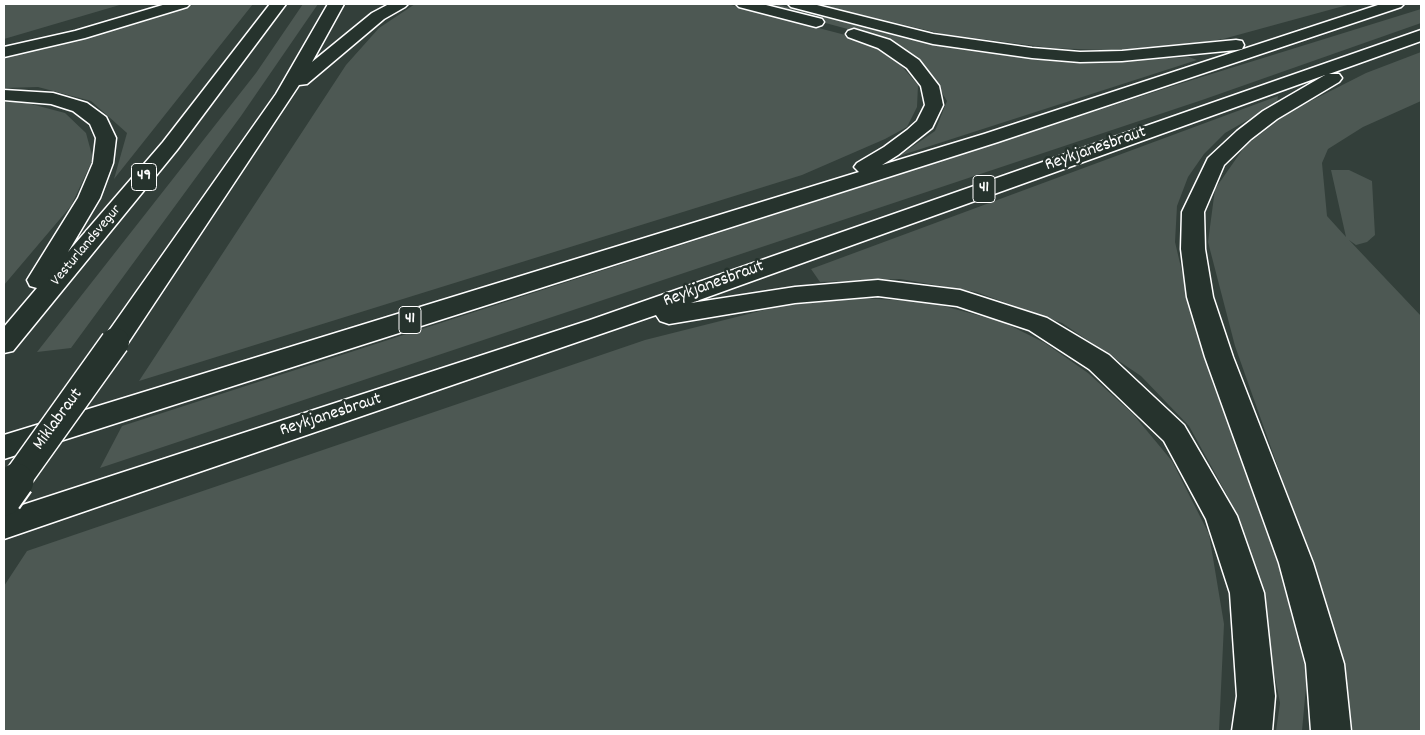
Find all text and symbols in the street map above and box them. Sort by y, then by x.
street label: Reykjanesbraut [1043,123,1149,177]
road number: 49 [132,163,156,190]
road number: 41 [973,175,995,202]
street label: Vesturlandsvegur [48,202,126,290]
street label: Reykjanesbraut [661,257,767,313]
road number: 41 [399,306,421,334]
street label: Miklabraut [29,385,89,455]
street label: Reykjanesbraut [277,389,385,443]

